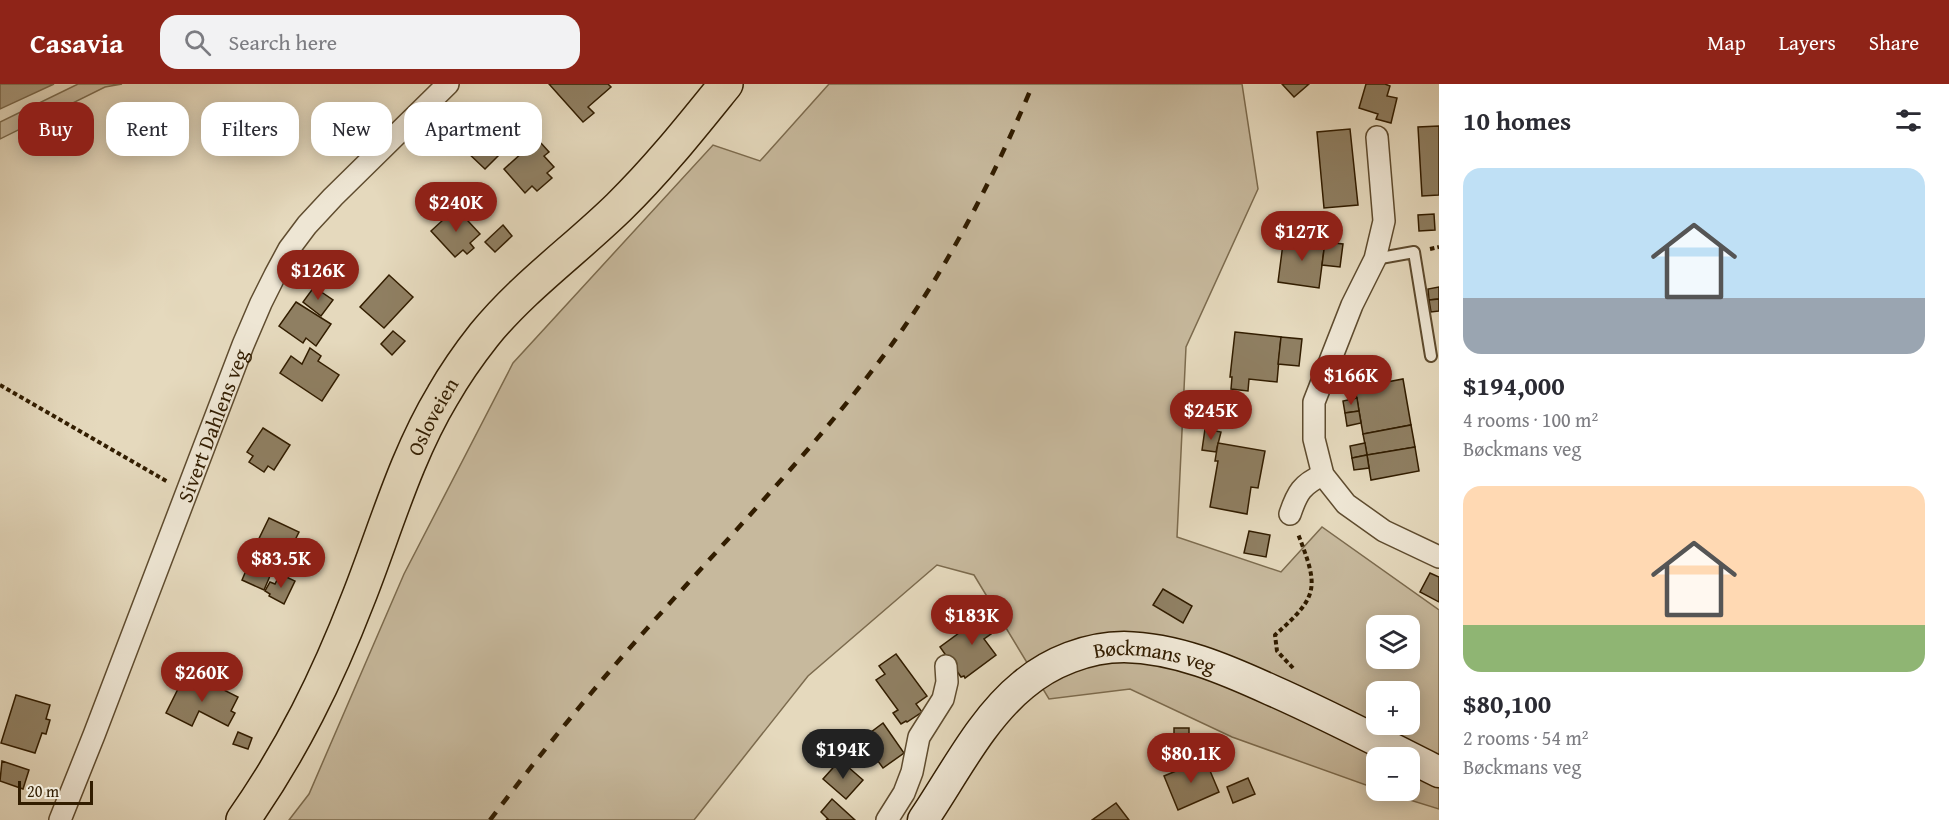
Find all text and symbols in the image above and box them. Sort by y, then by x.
search box [160,15,580,69]
text: Casavia [30,22,124,63]
icon: search [181,26,214,59]
text: Search here [229,26,337,58]
text: Map [1707,27,1746,58]
text: Layers [1779,27,1836,58]
text: Share [1869,27,1919,58]
text: 10 homes [1463,101,1571,140]
chip: Buy [18,102,94,156]
chip: Rent [106,102,189,156]
chip: Filters [201,102,299,156]
chip: New [311,102,392,156]
chip: Apartment [404,102,542,156]
icon: filters [1892,104,1925,137]
pin: $240K [414,182,498,233]
text: $240K [429,187,483,216]
icon: home [1640,207,1748,315]
pin: $127K [1260,211,1344,262]
text: $127K [1275,216,1329,245]
pin: $126K [276,250,360,301]
text: $126K [291,255,345,284]
street label: Sivert Dahlens veg [169,344,256,507]
pin: $166K [1309,355,1393,406]
text: $166K [1324,360,1378,389]
text: $194,000 [1463,366,1565,405]
street label: Osloveien [399,371,466,460]
pin: $245K [1169,390,1253,441]
text: $245K [1184,395,1238,424]
text: 4 rooms · 100 m² [1463,405,1598,434]
text: Bøckmans veg [1463,434,1581,463]
icon: home [1640,525,1748,633]
pin: $83.5K [232,538,330,589]
text: $83.5K [251,543,311,572]
pin: $183K [930,595,1014,646]
text: $183K [945,600,999,629]
map controls [1366,615,1420,801]
button: layers [1366,615,1420,669]
street label: Bøckmans veg [1091,631,1221,681]
pin: $260K [160,652,244,703]
text: $260K [175,657,229,686]
button: + [1366,681,1420,735]
text: $80,100 [1463,684,1551,723]
text: 2 rooms · 54 m² [1463,723,1589,752]
pin: $194K [801,729,885,780]
pin: $80.1K [1142,733,1240,784]
text: $194K [816,734,870,763]
text: $80.1K [1161,738,1221,767]
button: − [1366,747,1420,801]
text: Bøckmans veg [1463,752,1581,781]
scale bar [18,778,93,806]
text: 20 m [27,779,59,803]

